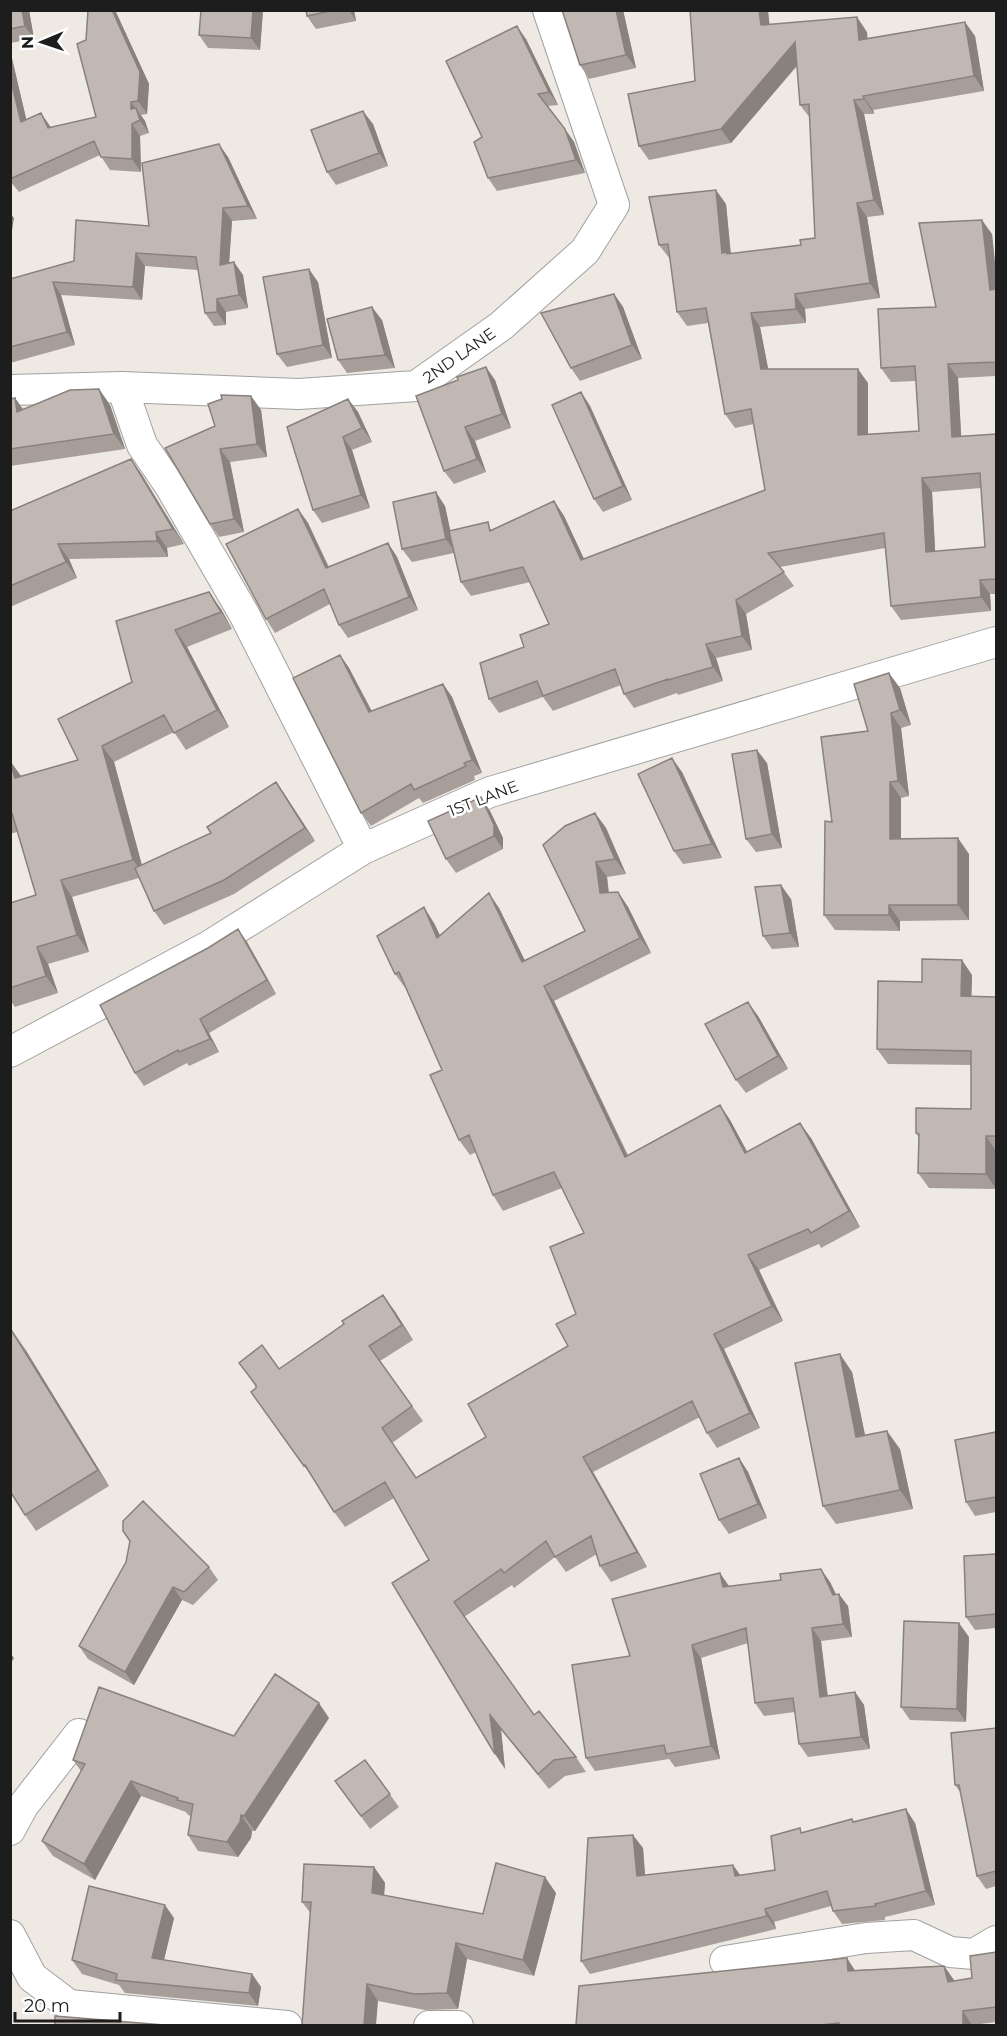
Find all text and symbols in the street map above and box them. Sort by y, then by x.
north arrow [12,12,72,72]
text: N [18,36,37,49]
street label: 2ND LANE [419,324,499,387]
street label: 1ST LANE [445,776,521,820]
scale bar [15,1985,120,2023]
text: 20 m [24,1995,70,2017]

